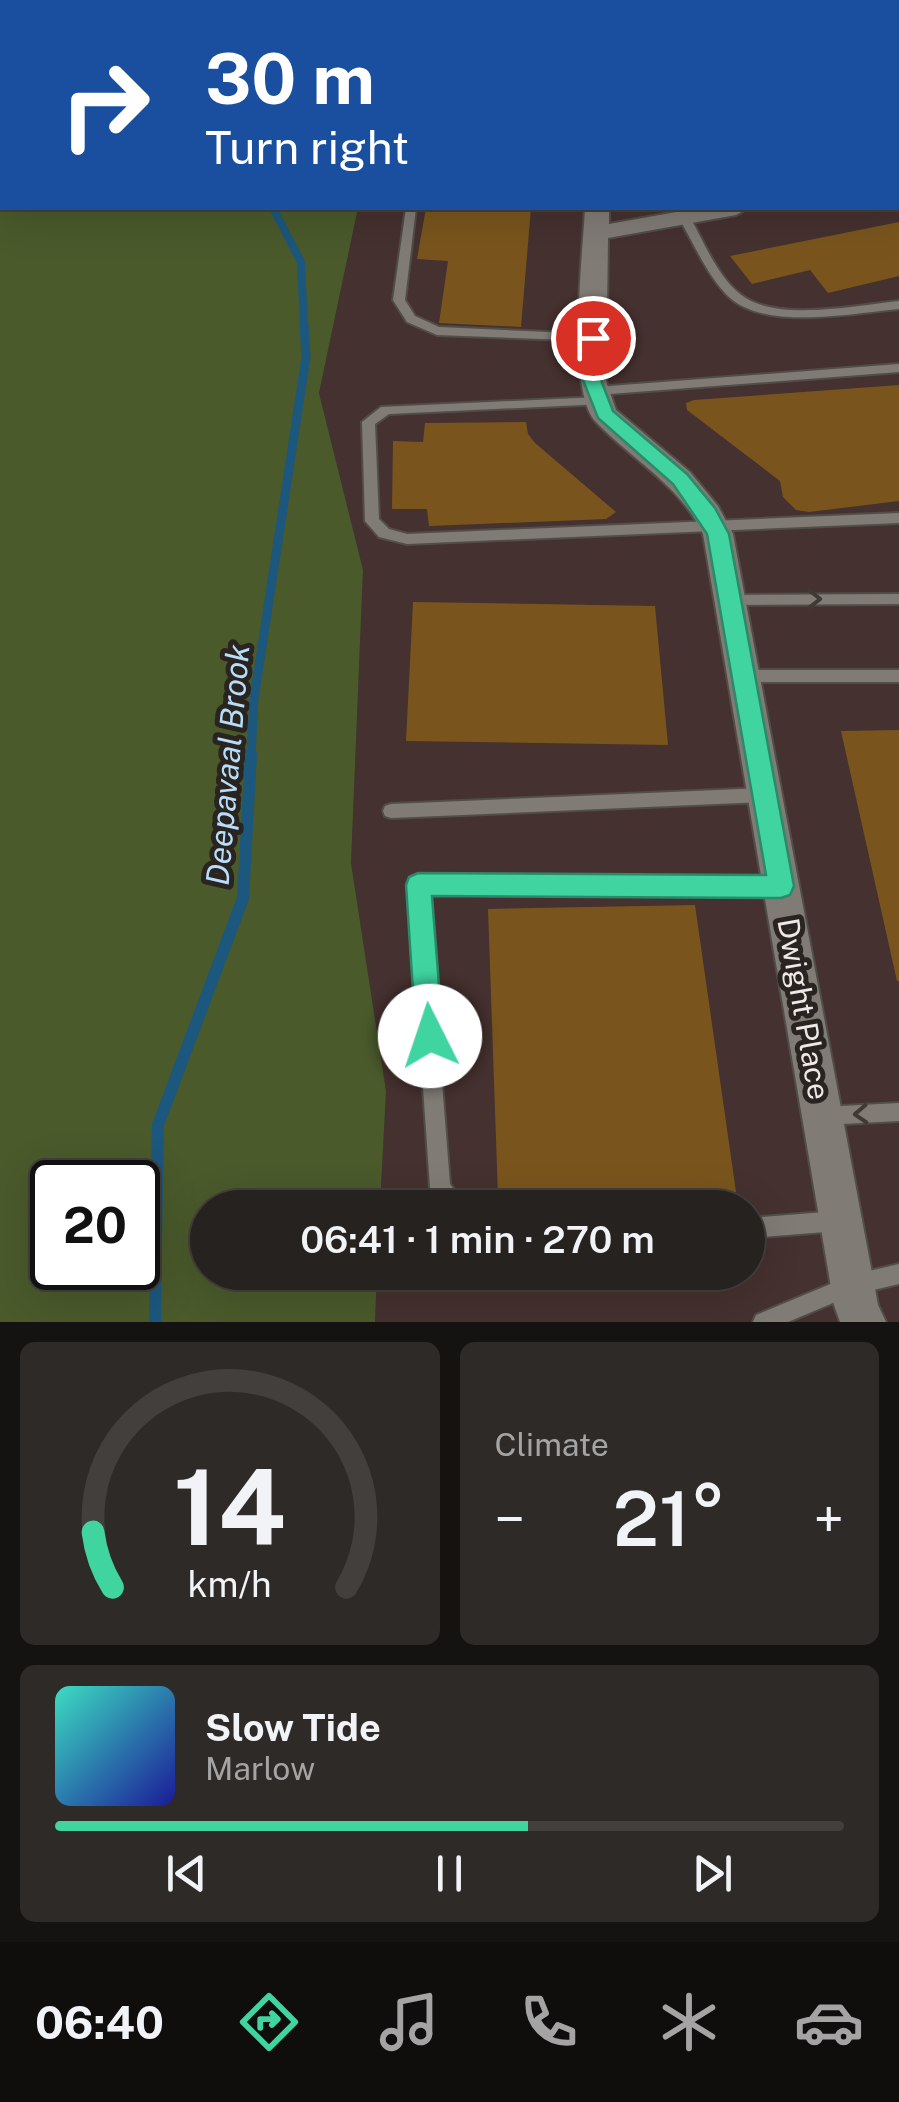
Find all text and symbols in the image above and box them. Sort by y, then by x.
text: 30 m [205,37,375,120]
icon: right [40,40,170,170]
text: Turn right [205,121,409,174]
pin [551,296,636,381]
icon: arrive [566,311,621,366]
one-way arrow [808,588,823,610]
water label: Deepavaal Brook [199,642,257,887]
street label: Dwight Place [770,915,838,1102]
position arrow [378,984,482,1088]
one-way arrow [852,1103,868,1124]
speed limit sign: 20 [30,1160,160,1290]
text: 06:41 · 1 min · 270 m [300,1217,655,1262]
text: Climate [495,1426,609,1463]
text: 14 [173,1446,286,1568]
text: 21° [613,1475,726,1563]
text: − [495,1487,525,1551]
text: + [814,1487,844,1551]
text: km/h [188,1563,272,1605]
text: Slow Tide [205,1705,381,1750]
text: Marlow [205,1750,315,1787]
icon: previous [159,1846,214,1901]
icon: pause [422,1846,477,1901]
icon: next [685,1846,740,1901]
icon: directions [234,1987,304,2057]
icon: music [374,1987,444,2057]
icon: phone [514,1987,584,2057]
icon: climate [654,1987,724,2057]
icon: car [794,1987,864,2057]
text: 06:40 [35,1996,164,2049]

